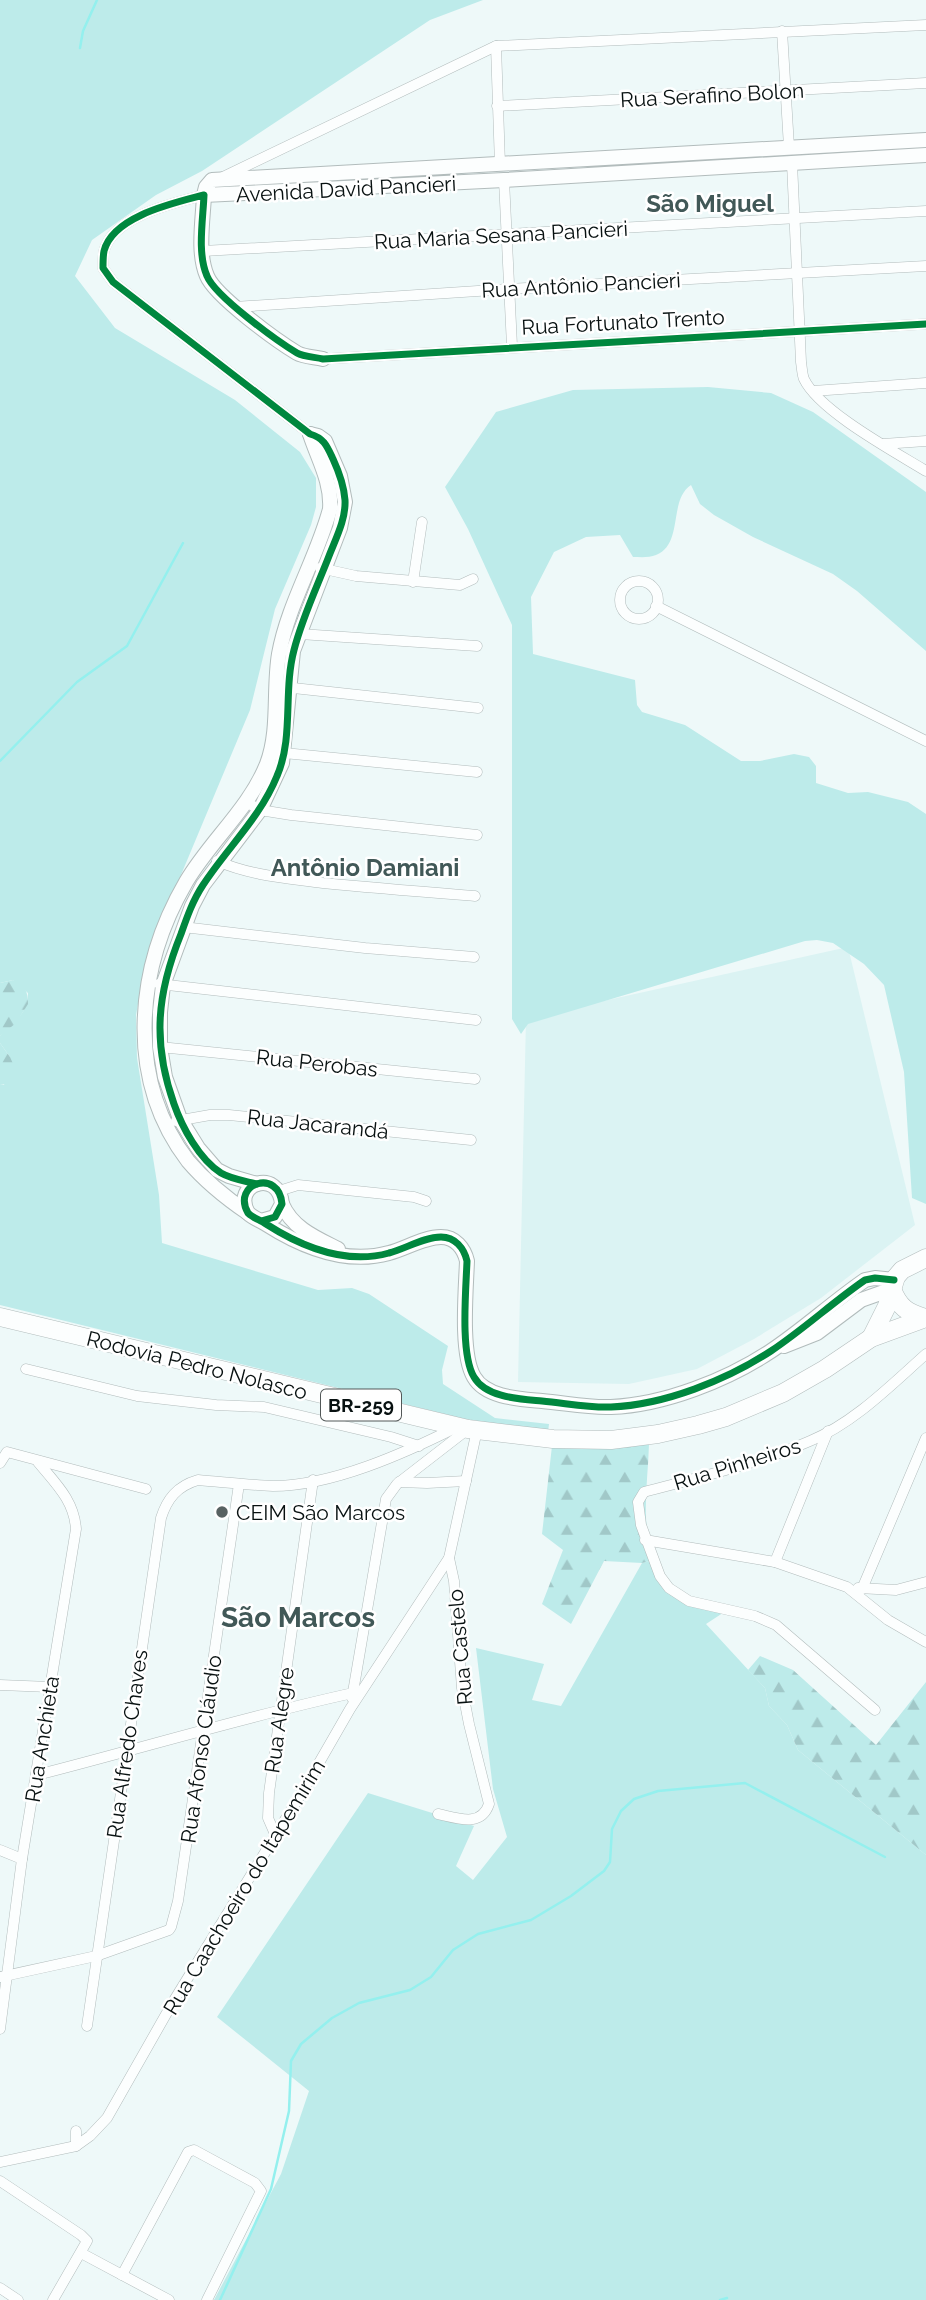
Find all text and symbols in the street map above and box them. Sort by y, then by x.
street label: Rua Serafino Bolon [619,78,805,112]
street label: Avenida David Pancieri [235,171,457,207]
district label: São Miguel [646,189,774,218]
street label: Rua Maria Sesana Pancieri [373,216,629,254]
street label: Rua Antônio Pancieri [481,267,681,303]
street label: Rua Fortunato Trento [521,304,725,340]
district label: Antônio Damiani [271,853,459,882]
street label: Rua Perobas [255,1044,379,1082]
street label: Rua Jacarandá [246,1104,390,1144]
street label: Rodovia Pedro Nolasco [84,1325,310,1405]
road number: BR-259 [321,1390,401,1420]
street label: Rua Pinheiros [670,1433,804,1495]
place label: CEIM São Marcos [236,1500,405,1525]
marker: CEIM São Marcos [214,1504,230,1520]
street label: Rua Castelo [442,1588,478,1706]
district label: São Marcos [221,1601,375,1634]
street label: Rua Alfredo Chaves [101,1648,153,1840]
street label: Rua Afonso Cláudio [175,1653,227,1845]
street label: Rua Alegre [259,1665,299,1775]
street label: Rua Anchieta [20,1674,64,1804]
street label: Rua Caachoeiro do Itapemirim [158,1755,330,2019]

